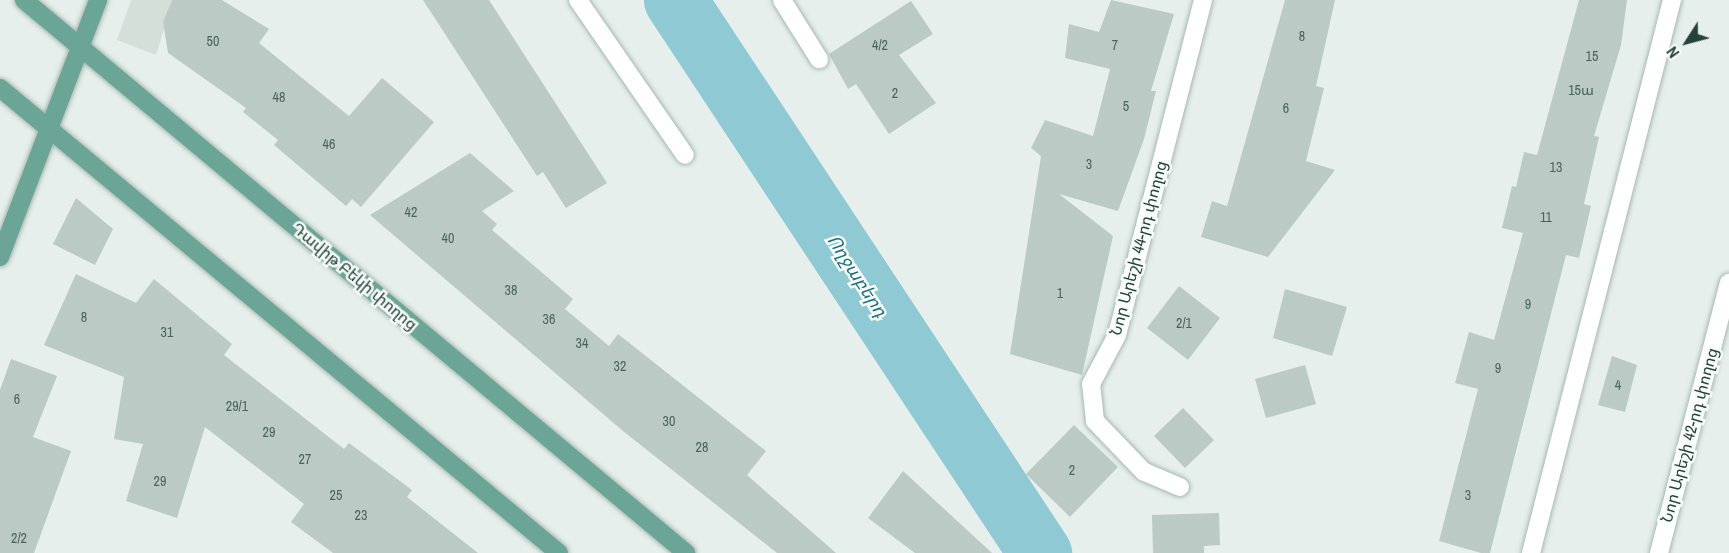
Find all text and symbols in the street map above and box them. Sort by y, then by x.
north arrow [1657,12,1717,72]
house number: 8 [1299,28,1305,44]
house number: 50 [207,33,219,49]
house number: 4/2 [872,37,888,53]
house number: 7 [1112,37,1118,53]
text: N [1661,42,1684,63]
house number: 15 [1586,48,1598,64]
house number: 15ա [1568,82,1594,98]
house number: 2 [892,85,898,101]
house number: 48 [273,89,285,105]
house number: 5 [1123,98,1129,114]
house number: 6 [1283,100,1289,116]
house number: 46 [323,136,335,152]
house number: 3 [1086,156,1092,172]
street label: Նոր Արեշի 44-րդ փողոց [1105,158,1171,338]
house number: 13 [1550,159,1562,175]
house number: 42 [405,204,417,220]
house number: 11 [1540,209,1552,225]
street label: Դավիթ Բեկի փողոց [289,218,421,334]
house number: 40 [442,230,454,246]
water label: Ողջաբերդ [822,231,892,321]
house number: 38 [505,282,517,298]
house number: 1 [1057,285,1063,301]
house number: 9 [1525,296,1531,312]
house number: 8 [81,309,87,325]
house number: 36 [543,311,555,327]
house number: 2/1 [1176,315,1192,331]
house number: 31 [161,324,173,340]
house number: 34 [576,335,588,351]
street label: Նոր Արեշի 42-րդ փողոց [1656,345,1722,525]
house number: 32 [614,358,626,374]
house number: 9 [1495,360,1501,376]
house number: 4 [1615,377,1621,393]
house number: 6 [14,391,20,407]
house number: 29/1 [226,398,248,414]
house number: 30 [663,413,675,429]
house number: 29 [263,424,275,440]
house number: 28 [696,439,708,455]
house number: 27 [299,451,311,467]
house number: 2 [1069,462,1075,478]
house number: 29 [154,473,166,489]
house number: 25 [330,487,342,503]
house number: 3 [1465,487,1471,503]
house number: 23 [355,507,367,523]
house number: 2/2 [11,530,27,546]

